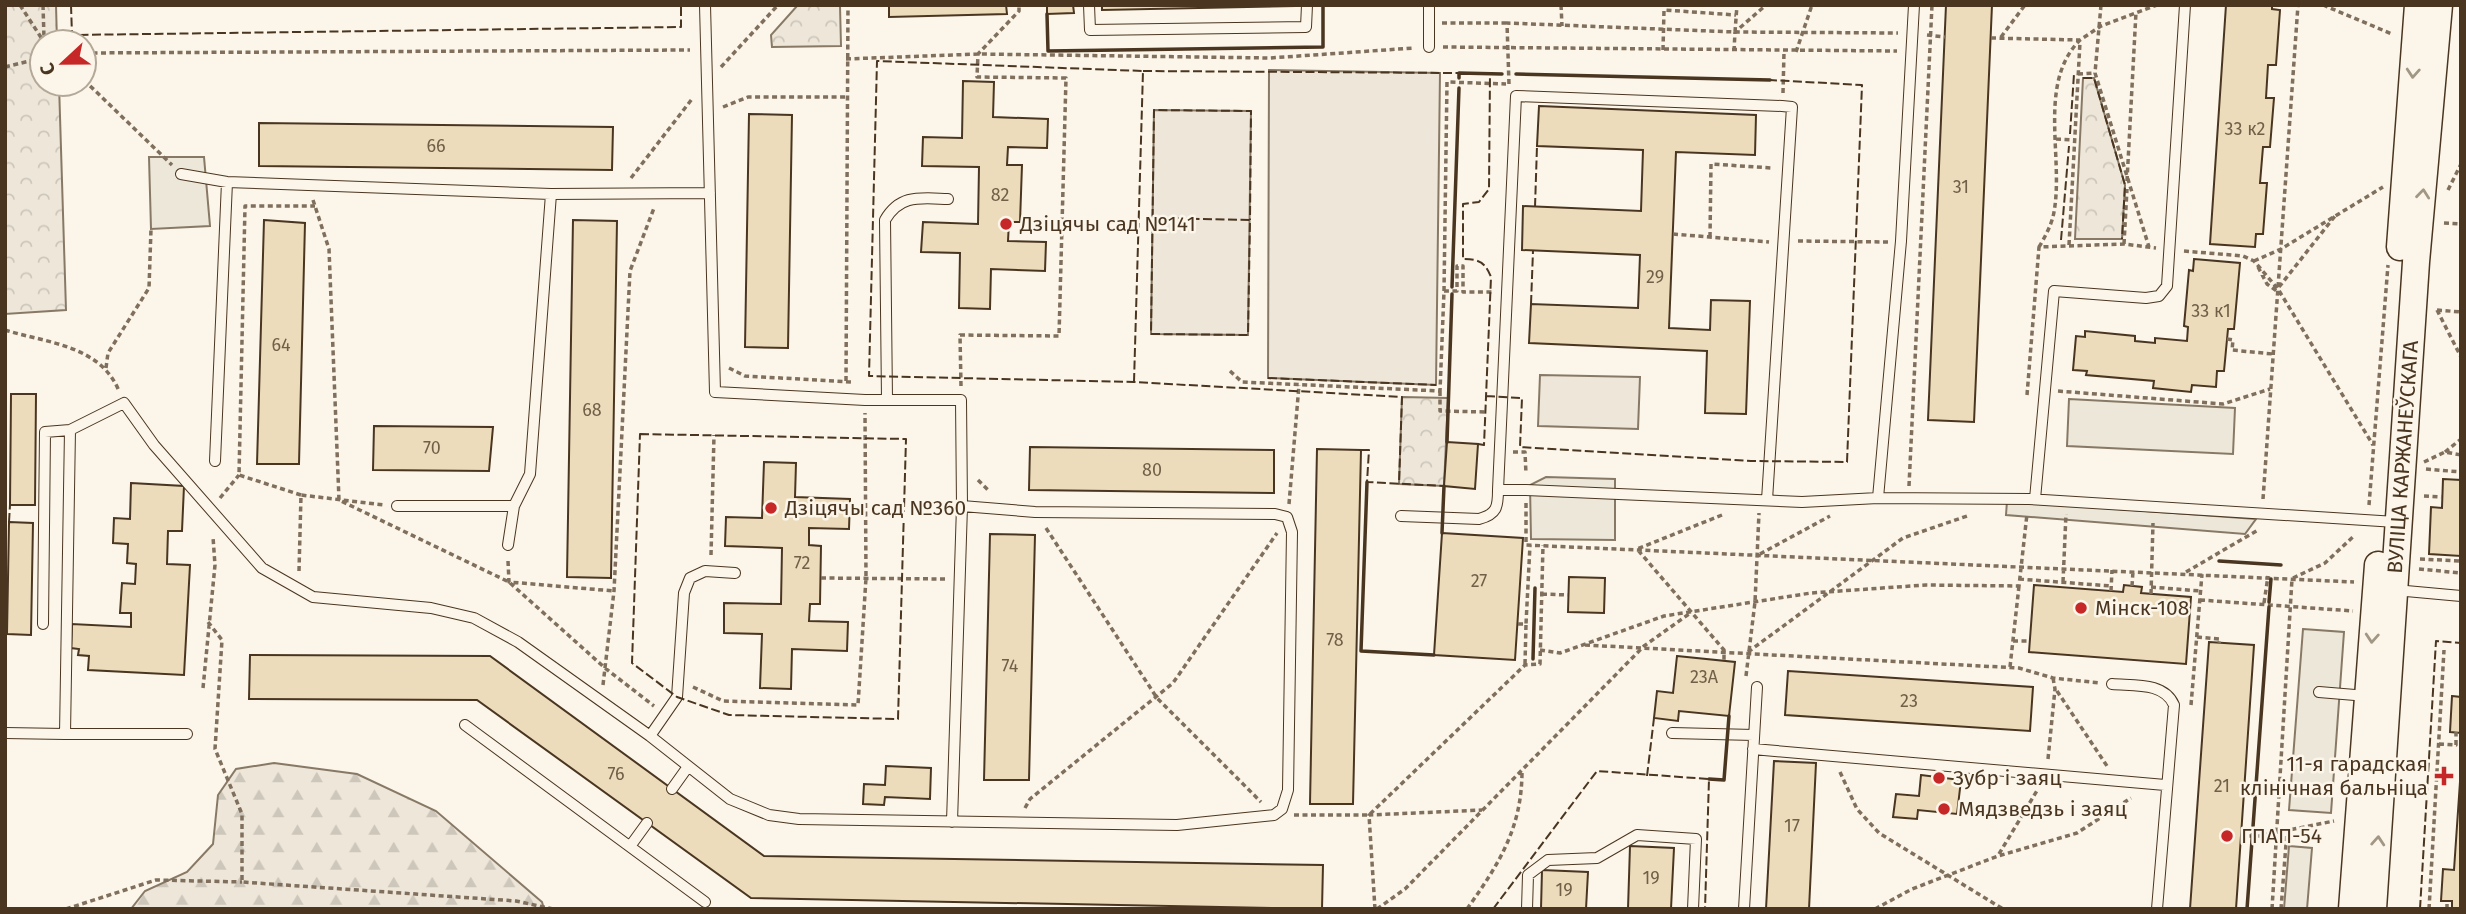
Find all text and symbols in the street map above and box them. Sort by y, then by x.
north arrow [28,28,98,98]
text: С [35,60,60,79]
one-way arrow [2406,68,2421,79]
house number: 33 к2 [2225,118,2266,140]
house number: 66 [426,135,446,157]
house number: 31 [1953,176,1969,198]
house number: 82 [991,184,1009,206]
one-way arrow [2416,188,2431,199]
place label: Дзіцячы сад №141 [1019,211,1196,237]
marker: Дзіцячы сад №141 [998,216,1014,232]
house number: 29 [1646,266,1664,288]
house number: 33 к1 [2191,300,2231,322]
house number: 64 [271,334,291,356]
street label: ВУЛІЦА КАРЖАНЕЎСКАГА [2382,340,2424,574]
house number: 68 [582,399,602,421]
house number: 70 [423,437,441,459]
house number: 80 [1142,459,1162,481]
place label: Дзіцячы сад №360 [784,495,966,521]
marker: Дзіцячы сад №360 [763,500,779,516]
house number: 72 [794,552,810,574]
house number: 27 [1471,570,1487,592]
place label: Мінск-108 [2095,595,2189,621]
marker: Мінск-108 [2073,600,2089,616]
house number: 78 [1326,629,1344,651]
one-way arrow [2365,633,2380,644]
house number: 74 [1002,655,1019,677]
house number: 23А [1690,666,1719,688]
house number: 23 [1900,690,1918,712]
place label: 11-я гарадская клінічная бальніца [2240,751,2428,801]
house number: 76 [607,763,625,785]
place label: Зубр і заяц [1953,765,2062,791]
marker: 11-я гарадская клінічная бальніца [2434,766,2454,786]
marker: Зубр і заяц [1931,770,1947,786]
house number: 21 [2214,775,2230,797]
place label: Мядзведзь і заяц [1958,796,2127,822]
marker: Мядзведзь і заяц [1936,801,1952,817]
house number: 17 [1784,815,1800,837]
place label: ГПАП-54 [2241,823,2322,849]
marker: ГПАП-54 [2219,828,2235,844]
one-way arrow [2370,835,2385,846]
house number: 19 [1642,867,1660,889]
house number: 19 [1555,879,1573,901]

